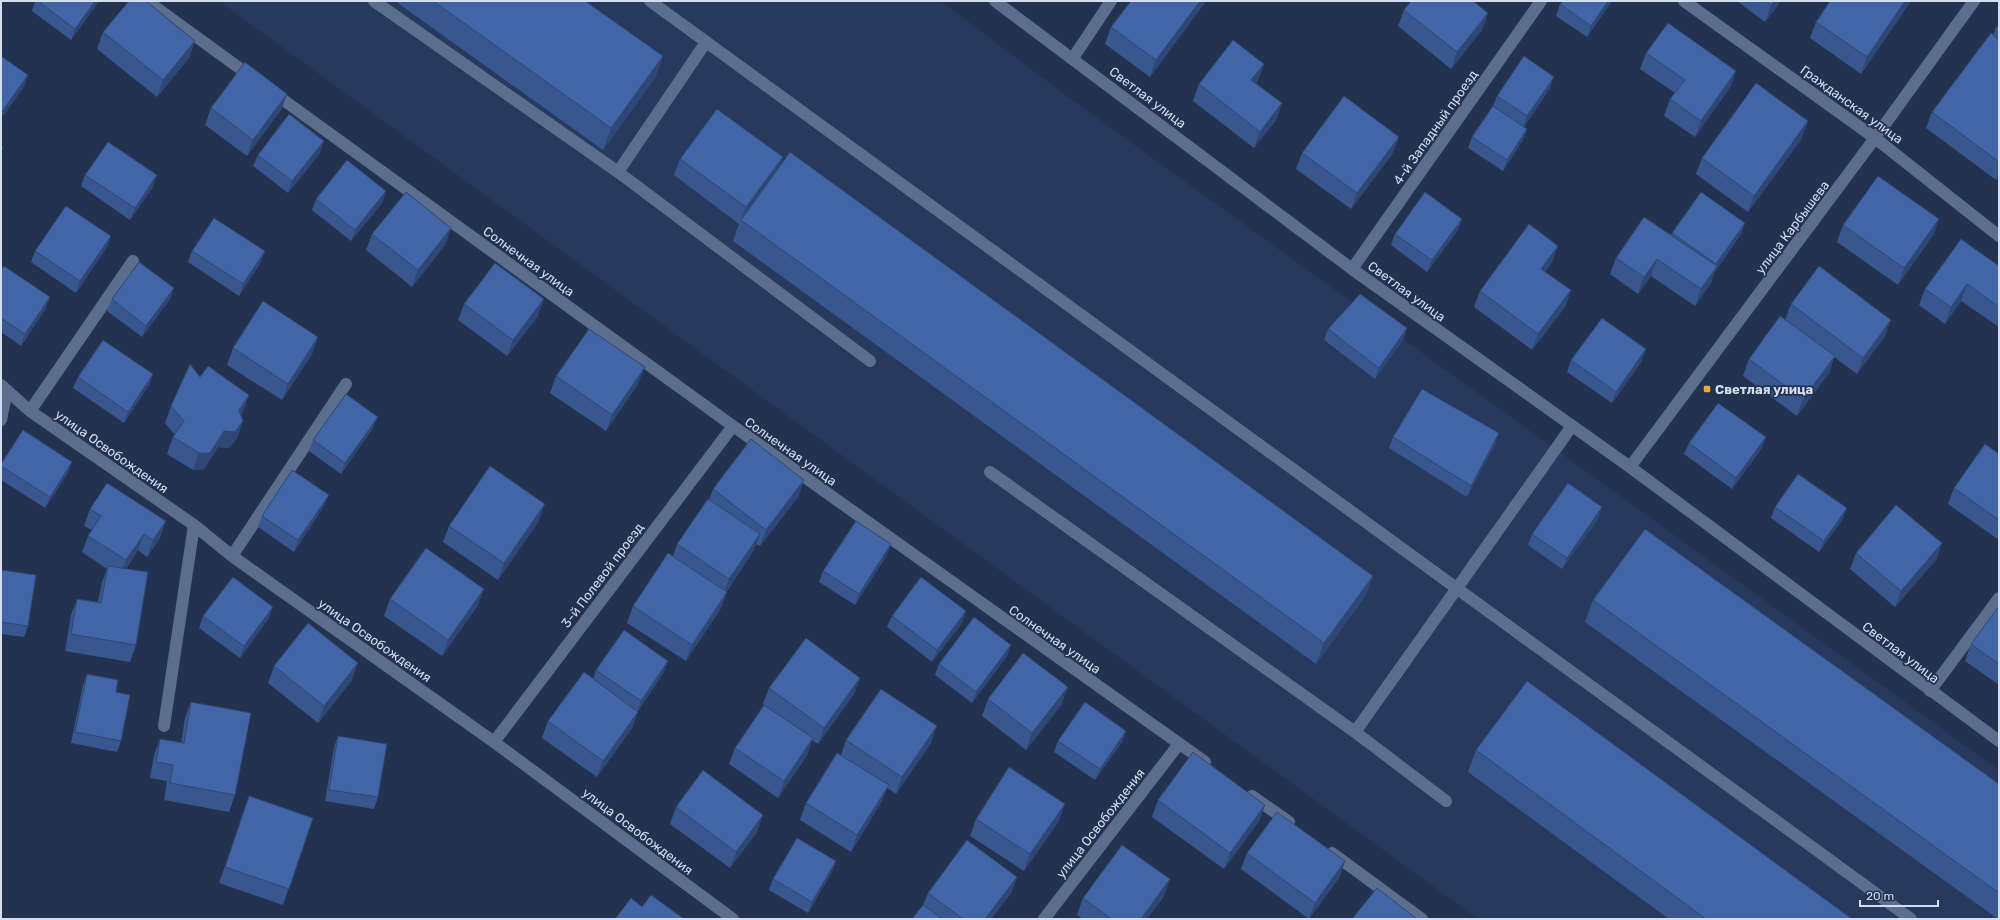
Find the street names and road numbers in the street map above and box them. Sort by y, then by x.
street label: Гражданская улица [1798,62,1906,147]
street label: Светлая улица [1106,64,1189,131]
street label: 4-й Западный проезд [1390,67,1481,187]
street label: улица Карбышева [1753,178,1832,277]
street label: Солнечная улица [480,223,577,299]
street label: Светлая улица [1365,258,1448,325]
street label: улица Освобождения [52,407,171,496]
street label: Солнечная улица [742,414,840,489]
street label: 3-й Полевой проезд [558,520,647,631]
street label: улица Освобождения [315,596,434,685]
street label: Солнечная улица [1006,602,1104,677]
street label: Светлая улица [1859,619,1942,686]
street label: улица Освобождения [1053,766,1148,881]
street label: улица Освобождения [579,785,696,878]

